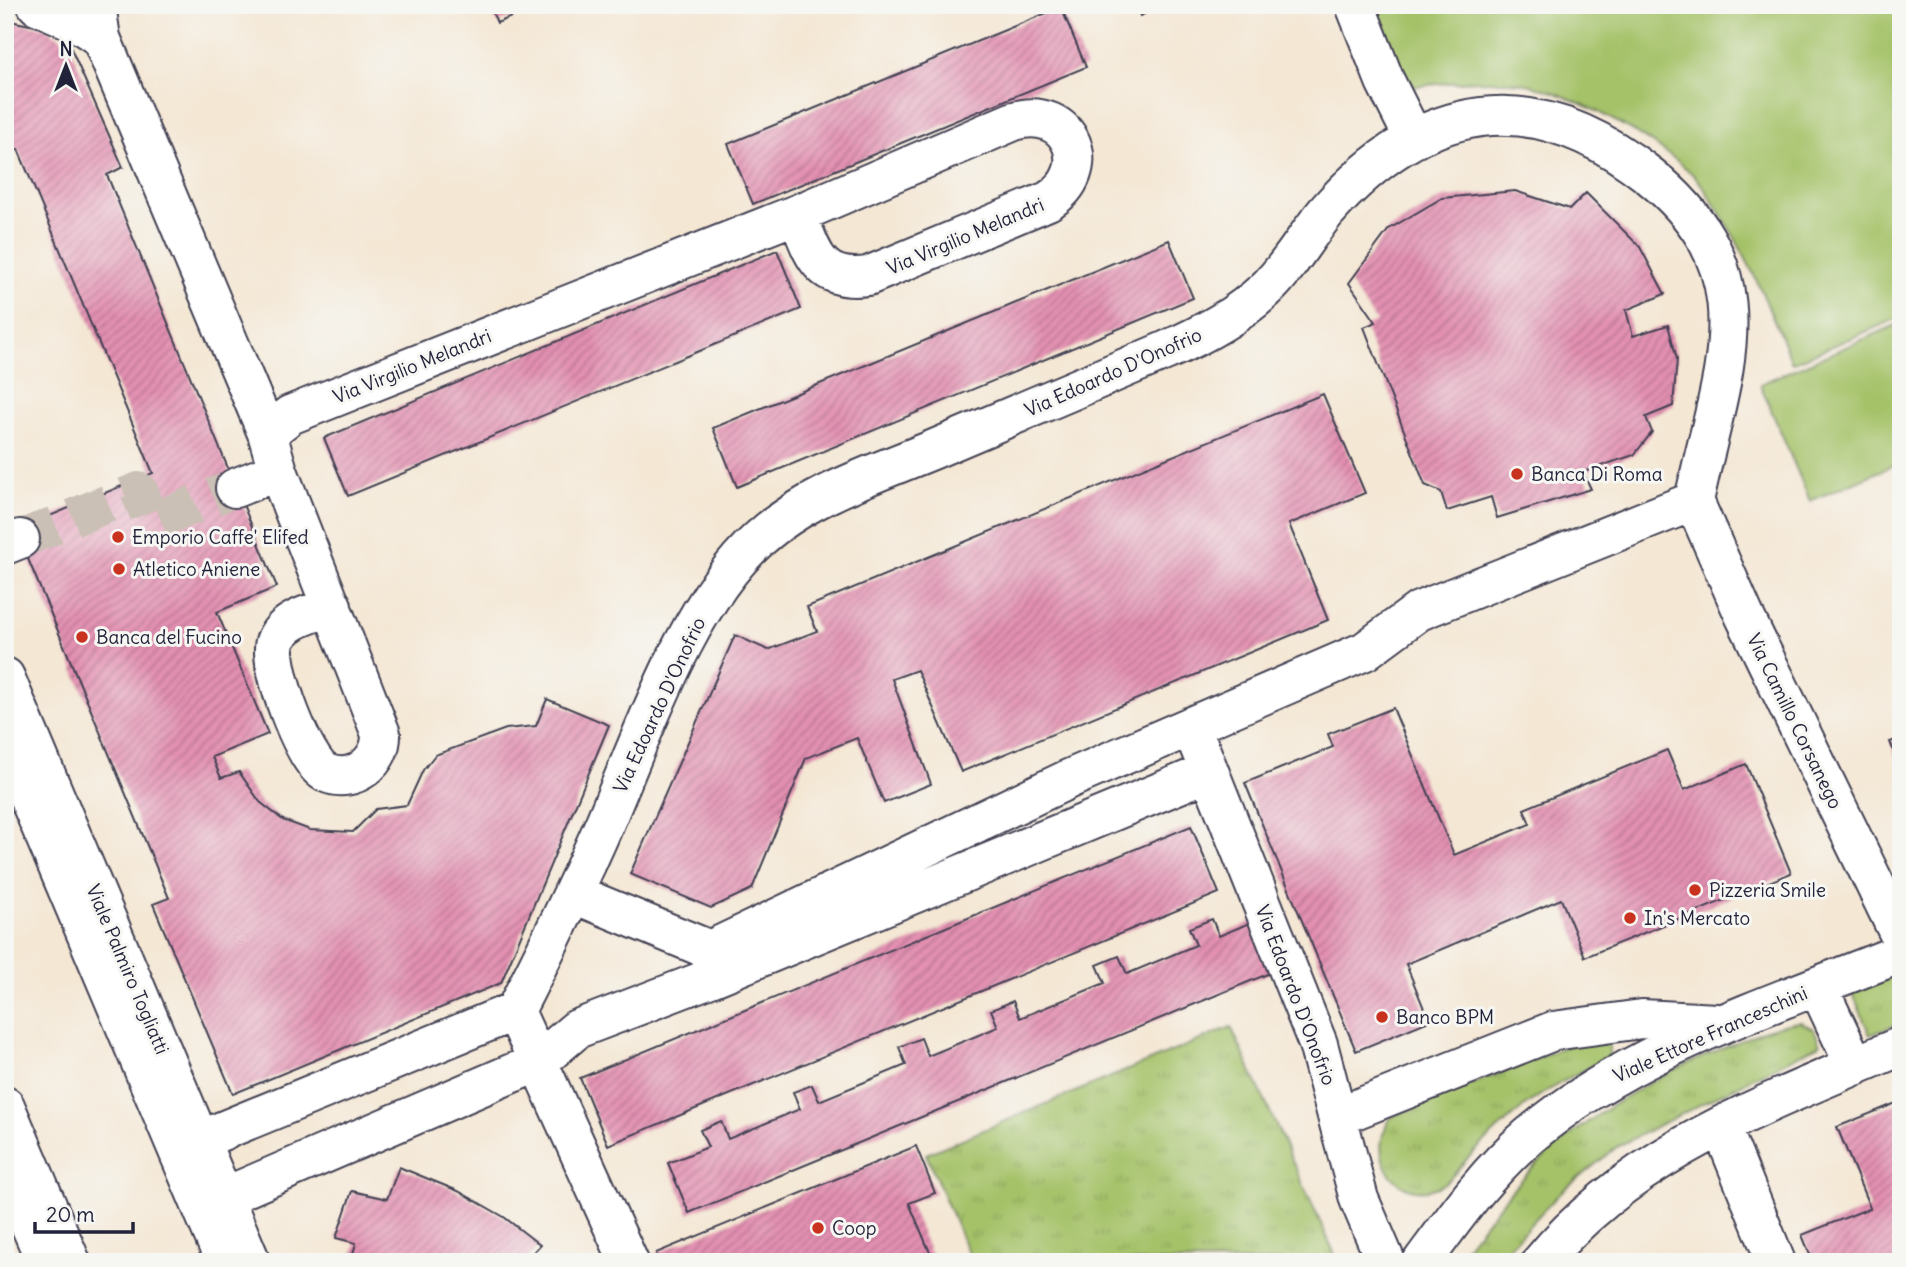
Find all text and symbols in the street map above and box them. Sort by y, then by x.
north arrow [32,32,102,102]
text: N [59,37,73,61]
street label: Via Virgilio Melandri [883,192,1047,280]
street label: Via Edoardo D'Onofrio [1021,322,1205,422]
street label: Via Virgilio Melandri [329,323,495,409]
place label: Banca Di Roma [1531,462,1663,486]
marker: Banca Di Roma [1509,466,1525,482]
place label: Emporio Caffe' Elifed [132,525,309,549]
marker: Emporio Caffe' Elifed [110,529,126,545]
place label: Atletico Aniene [133,557,260,581]
marker: Atletico Aniene [111,561,127,577]
street label: Via Edoardo D'Onofrio [608,613,710,797]
place label: Banca del Fucino [96,625,242,649]
marker: Banca del Fucino [74,629,90,645]
street label: Via Camillo Corsanego [1742,629,1848,813]
place label: Pizzeria Smile [1709,878,1826,902]
street label: Viale Palmiro Togliatti [81,880,175,1058]
marker: Pizzeria Smile [1687,882,1703,898]
street label: Via Edoardo D'Onofrio [1251,901,1341,1089]
place label: In's Mercato [1644,906,1750,930]
marker: In's Mercato [1622,910,1638,926]
street label: Viale Ettore Franceschini [1609,980,1811,1088]
place label: Banco BPM [1396,1005,1494,1029]
marker: Banco BPM [1374,1009,1390,1025]
scale bar [35,1190,133,1234]
text: 20 m [46,1201,95,1228]
place label: Coop [832,1216,877,1240]
marker: Coop [810,1220,826,1236]

